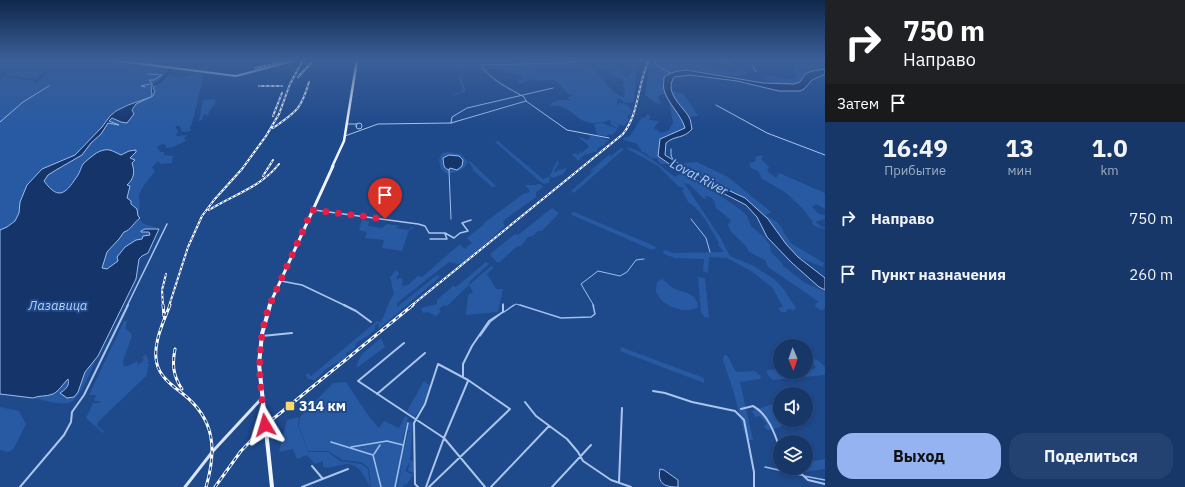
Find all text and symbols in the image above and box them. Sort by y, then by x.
text: 750 m [903,12,985,49]
icon: right [837,16,889,68]
text: Направо [903,48,976,71]
icon: arrive [887,92,909,114]
text: Затем [837,94,879,113]
text: 16:49 [882,132,948,164]
text: 13 [1005,132,1034,164]
text: 1.0 [1091,132,1128,164]
water label: Lovat River [667,155,732,200]
text: Прибытие [884,162,946,179]
text: мин [1007,162,1032,179]
text: km [1100,162,1119,179]
pin [368,178,402,219]
icon: arrive [374,184,396,206]
icon: right [837,207,859,229]
text: Направо [871,209,934,228]
text: 750 m [1129,209,1173,228]
icon: arrive [837,263,859,285]
text: Пункт назначения [871,265,1006,284]
text: 260 m [1129,265,1173,284]
water label: Лазавица [28,297,87,314]
north arrow [773,339,813,379]
map controls [773,339,813,475]
button: sound [773,387,813,427]
place label: 314 км [299,397,346,415]
marker: 314 км [284,400,296,412]
position arrow [244,404,286,446]
button: Выход [837,433,1001,479]
button: Поделиться [1009,433,1173,479]
button: layers [773,435,813,475]

